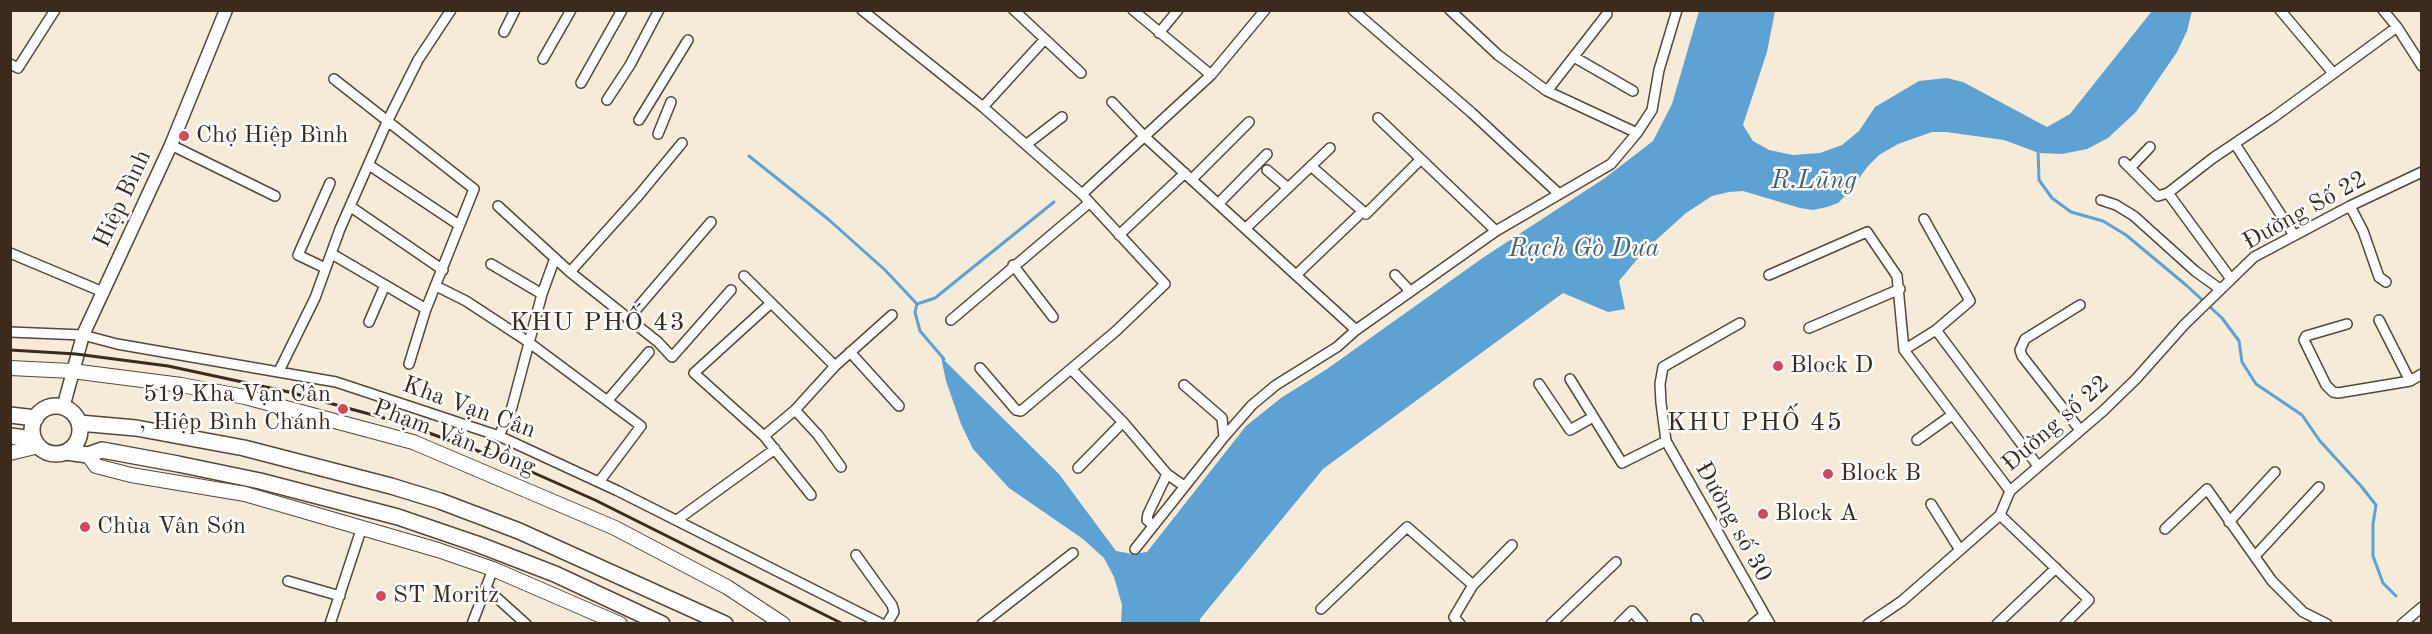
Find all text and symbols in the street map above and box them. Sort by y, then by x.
place label: Chợ Hiệp Bình [196,122,348,150]
marker: Chợ Hiệp Bình [177,129,191,143]
street label: Hiệp Bình [88,145,158,253]
water label: R.Lũng [1771,165,1857,197]
street label: Đường Số 22 [2238,165,2372,257]
water label: Rạch Gò Dưa [1508,233,1660,265]
district label: KHU PHỐ 43 [510,307,686,339]
place label: Block D [1790,352,1873,380]
marker: Block D [1771,359,1785,373]
street label: Đường số 22 [1996,370,2116,478]
street label: Kha Vạn Cân [399,371,539,445]
place label: 519 Kha Vạn Cân , Hiệp Bình Chánh [139,381,331,437]
street label: Phạm Văn Đồng [369,394,539,482]
marker: 519 Kha Vạn Cân , Hiệp Bình Chánh [336,402,350,416]
district label: KHU PHỐ 45 [1667,407,1843,439]
street label: Đường số 30 [1688,457,1778,587]
place label: Block B [1840,460,1921,488]
marker: Block B [1821,467,1835,481]
place label: Block A [1775,500,1858,528]
marker: Block A [1756,507,1770,521]
place label: Chùa Vân Sơn [97,513,246,541]
marker: Chùa Vân Sơn [78,520,92,534]
place label: ST Moritz [393,582,499,610]
marker: ST Moritz [374,589,388,603]

